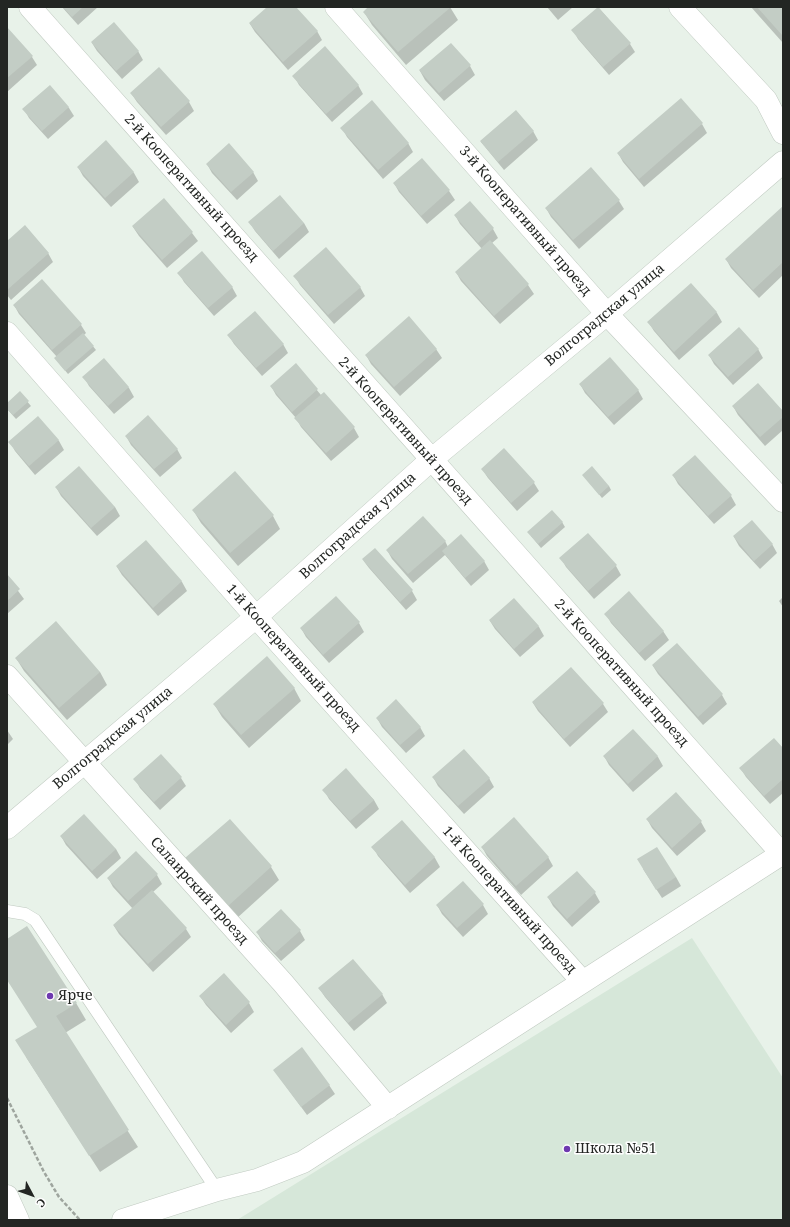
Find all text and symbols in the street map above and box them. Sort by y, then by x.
street label: 2-й Кооперативный проезд [120,111,262,265]
street label: 3-й Кооперативный проезд [456,143,594,299]
street label: Волгоградская улица [542,260,668,370]
street label: 2-й Кооперативный проезд [334,354,476,508]
street label: Волгоградская улица [296,469,420,583]
street label: 1-й Кооперативный проезд [222,581,364,735]
street label: 2-й Кооперативный проезд [550,596,692,750]
street label: Волгоградская улица [50,683,176,793]
street label: 1-й Кооперативный проезд [438,823,580,977]
street label: Салаирский проезд [147,834,251,948]
place label: Ярче [58,988,92,1004]
marker: Ярче [45,991,55,1001]
place label: Школа №51 [575,1141,657,1157]
marker: Школа №51 [562,1144,572,1154]
north arrow [12,1175,52,1215]
text: С [33,1196,49,1211]

